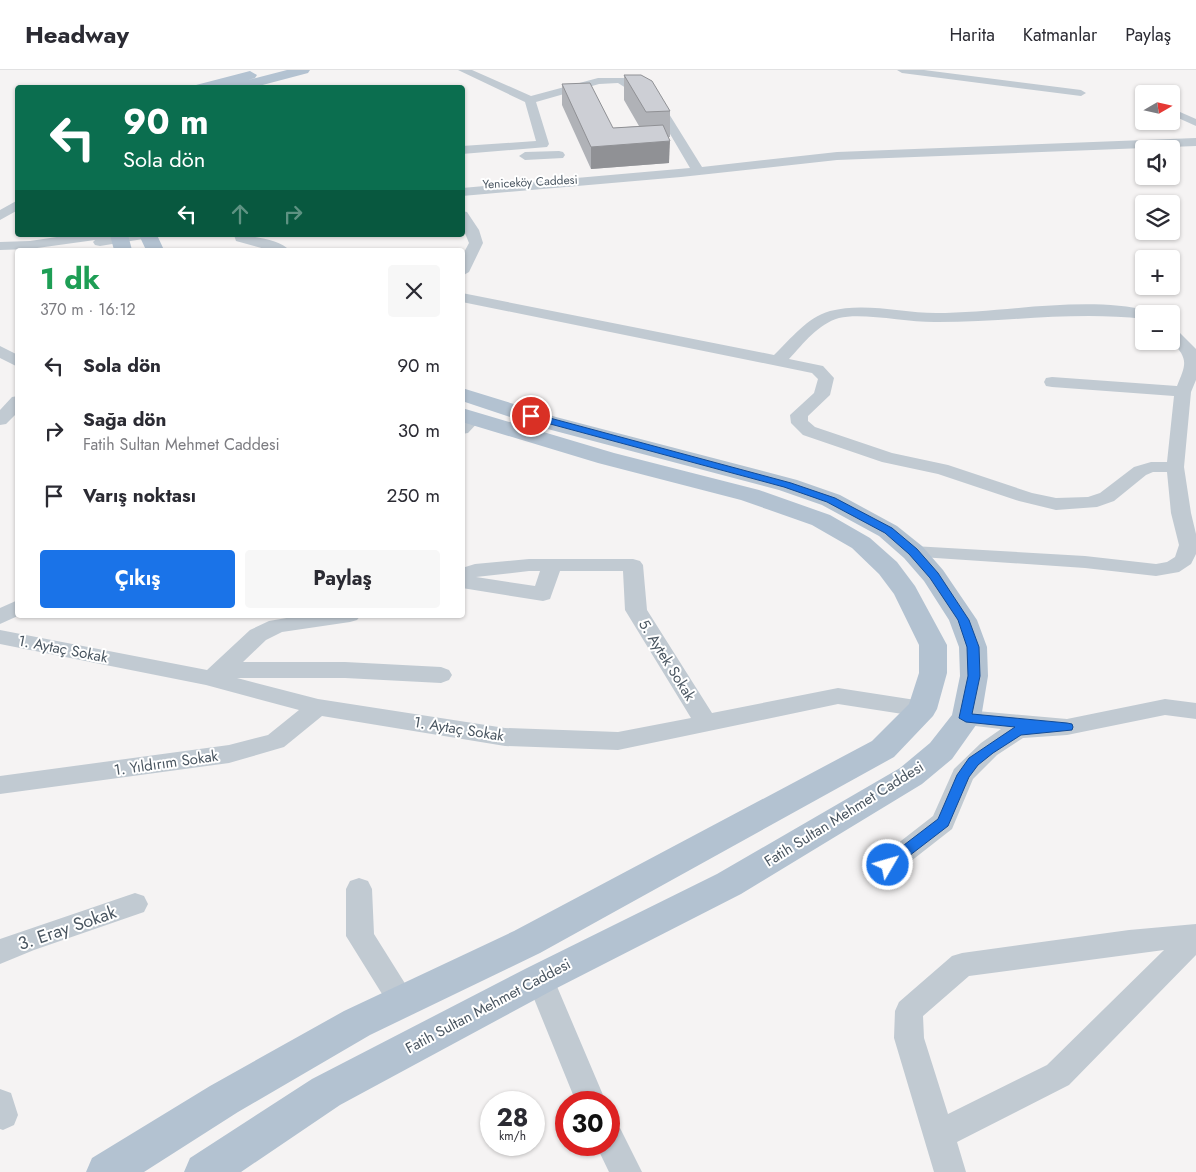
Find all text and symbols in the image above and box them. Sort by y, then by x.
text: Headway [25,17,129,52]
text: Harita [949,22,995,48]
text: Katmanlar [1023,22,1097,48]
text: Paylaş [1125,22,1171,48]
north arrow [1135,85,1180,130]
map controls [1135,85,1180,350]
text: 90 m [123,97,209,147]
icon: left [40,105,105,170]
button: sound [1135,140,1180,185]
text: Sola dön [123,143,205,175]
street label: Yeniceköy Caddesi [482,171,578,193]
button: layers [1135,195,1180,240]
icon: left [173,200,201,228]
icon: ahead [226,200,254,228]
icon: right [279,200,307,228]
button: + [1135,250,1180,295]
text: 1 dk [40,257,100,300]
button: close [388,265,440,317]
text: 370 m · 16:12 [40,298,136,321]
button: − [1135,305,1180,350]
icon: left [40,352,68,380]
text: Sola dön [83,352,161,379]
text: 90 m [397,352,440,379]
pin [510,395,552,437]
icon: arrive [517,402,545,430]
text: Sağa dön [83,406,167,433]
icon: right [40,417,68,445]
text: 30 m [398,417,440,444]
text: Fatih Sultan Mehmet Caddesi [83,433,280,456]
icon: arrive [40,482,68,510]
text: Varış noktası [83,482,196,509]
text: 250 m [387,482,440,509]
button: Çıkış [40,550,235,608]
button: Paylaş [245,550,440,608]
street label: 5. Aytek Sokak [633,615,701,705]
street label: 1. Aytaç Sokak [16,630,110,669]
street label: 1. Aytaç Sokak [412,711,506,747]
street label: 1. Yıldırım Sokak [113,745,220,781]
street label: Fatih Sultan Mehmet Caddesi [760,756,928,872]
position arrow [861,838,913,890]
street label: 3. Eray Sokak [14,899,120,957]
street label: Fatih Sultan Mehmet Caddesi [401,953,575,1059]
speed limit sign: 30 [555,1091,620,1156]
text: 28 [496,1099,529,1135]
text: km/h [499,1127,526,1145]

